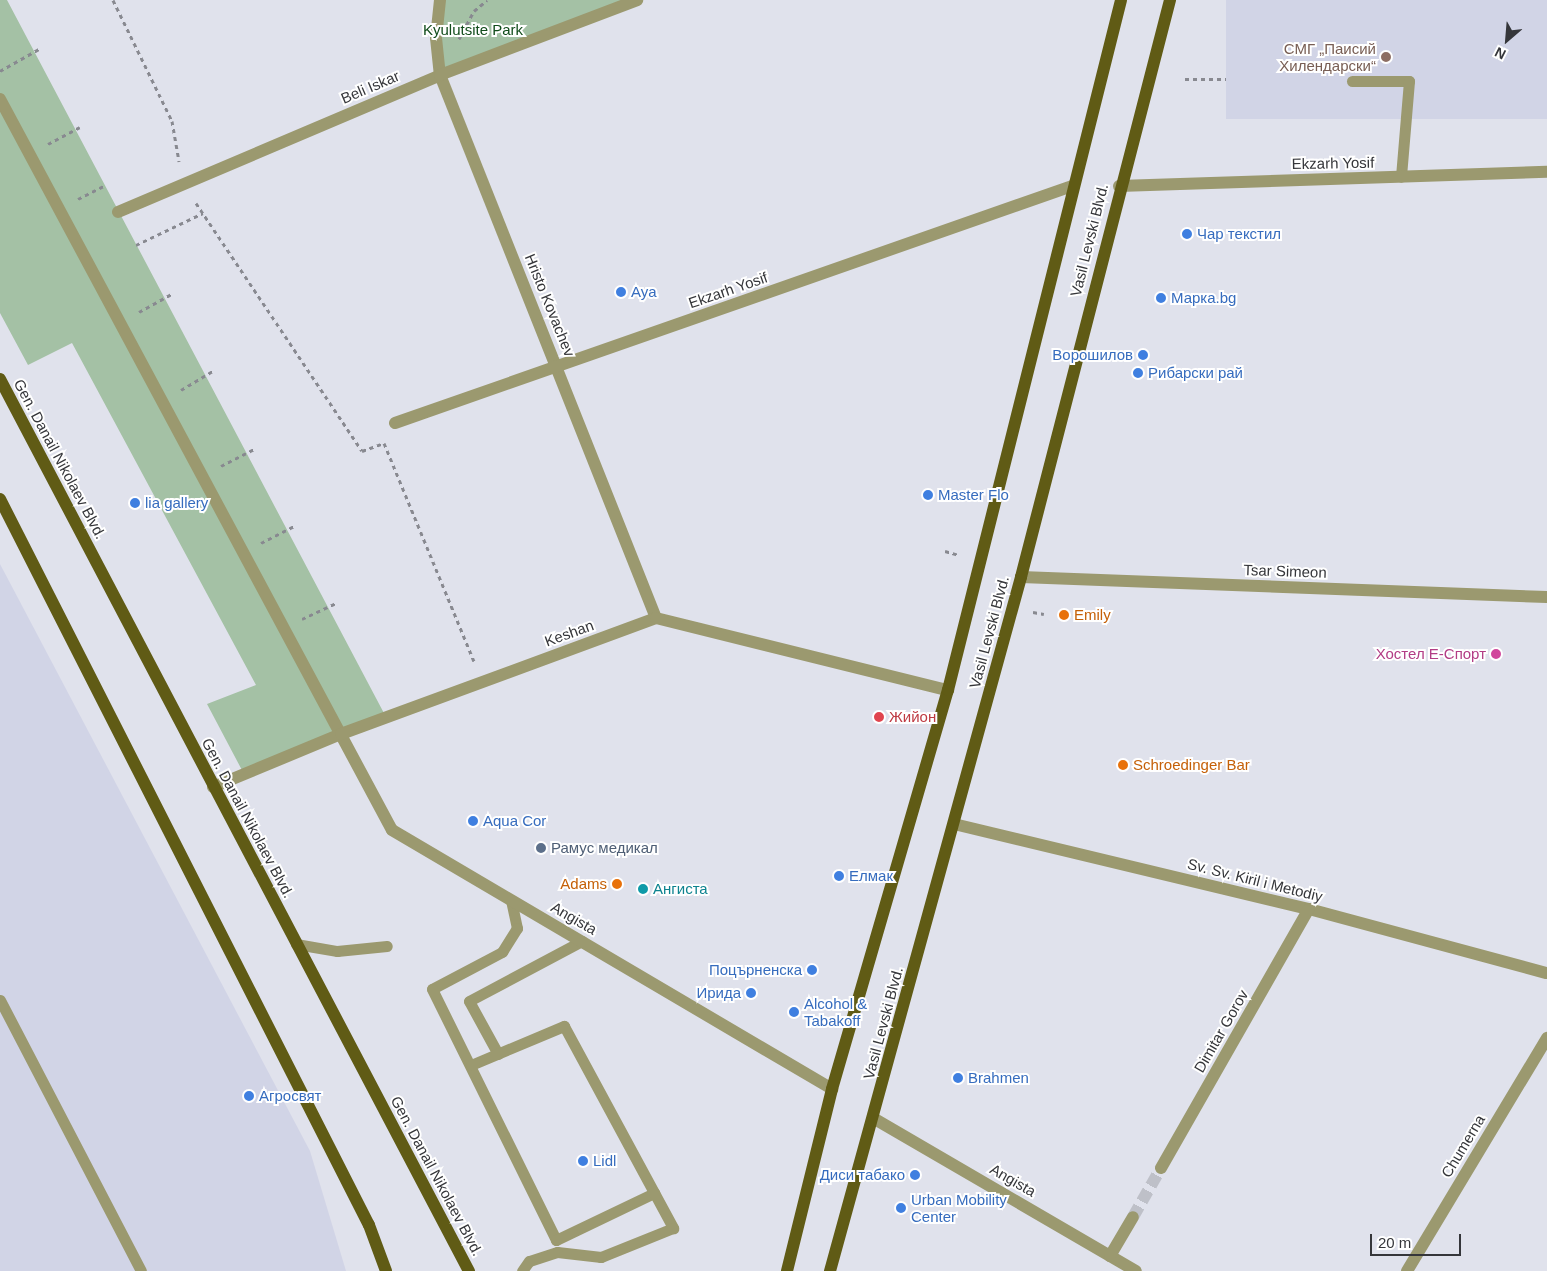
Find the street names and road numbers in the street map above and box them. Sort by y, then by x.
street label: Beli Iskar [338,67,402,107]
street label: Ekzarh Yosif [1291,153,1375,173]
street label: Vasil Levski Blvd. [1066,182,1112,298]
street label: Hristo Kovachev [521,251,579,359]
street label: Ekzarh Yosif [686,268,770,312]
street label: Gen. Danail Nikolaev Blvd. [10,376,110,542]
street label: Tsar Simeon [1243,561,1327,581]
street label: Vasil Levski Blvd. [965,574,1013,690]
street label: Keshan [542,616,596,650]
street label: Gen. Danail Nikolaev Blvd. [198,735,298,901]
street label: Sv. Sv. Kiril i Metodiy [1186,854,1324,906]
street label: Angista [548,898,600,938]
street label: Vasil Levski Blvd. [859,965,907,1081]
street label: Dimitar Gorov [1190,986,1252,1076]
street label: Gen. Danail Nikolaev Blvd. [387,1093,487,1259]
street label: Chumerna [1437,1111,1489,1181]
street label: Angista [987,1160,1039,1200]

